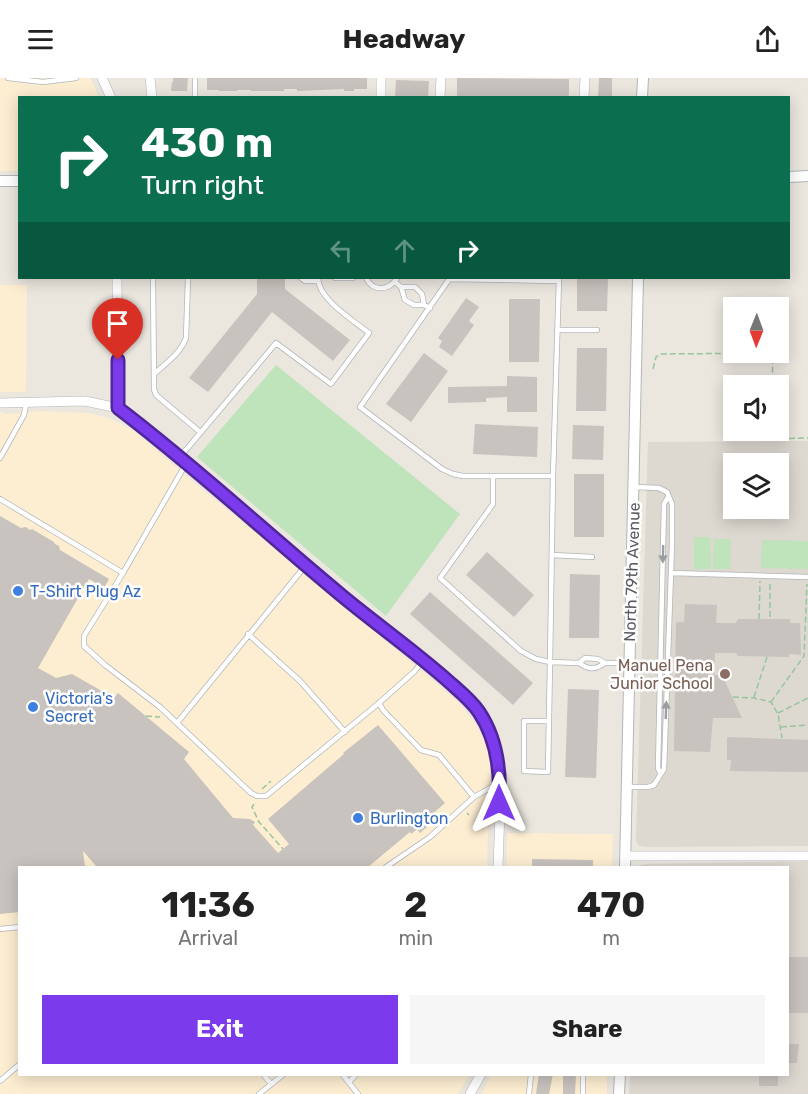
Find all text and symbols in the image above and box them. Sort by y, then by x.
icon: menu [24,23,57,56]
text: Headway [343,23,465,55]
icon: share [751,23,784,56]
text: 430 m [141,118,273,168]
icon: right [42,120,120,198]
text: Turn right [141,169,264,201]
icon: left [325,234,358,267]
icon: ahead [388,234,421,267]
icon: right [451,234,484,267]
north arrow [723,297,789,363]
map controls [723,297,789,519]
pin [92,298,143,360]
icon: arrive [101,307,134,340]
button: sound [723,375,789,441]
button: layers [723,453,789,519]
street label: North 79th Avenue [620,502,644,642]
one-way arrow [658,545,667,564]
place label: T-Shirt Plug Az [30,582,141,601]
marker: T-Shirt Plug Az [11,584,25,598]
place label: Manuel Pena Junior School [610,656,713,693]
marker: Manuel Pena Junior School [718,667,732,681]
place label: Victoria's Secret [45,689,113,726]
marker: Victoria's Secret [26,700,40,714]
one-way arrow [662,701,671,720]
position arrow [467,771,531,835]
place label: Burlington [370,809,449,828]
marker: Burlington [351,811,365,825]
text: 11:36 [161,883,255,926]
text: 2 [404,883,428,926]
text: 470 [577,883,646,926]
text: Arrival [178,926,238,950]
text: min [398,926,433,950]
text: m [602,926,620,950]
button: Exit [42,995,398,1064]
button: Share [410,995,765,1064]

